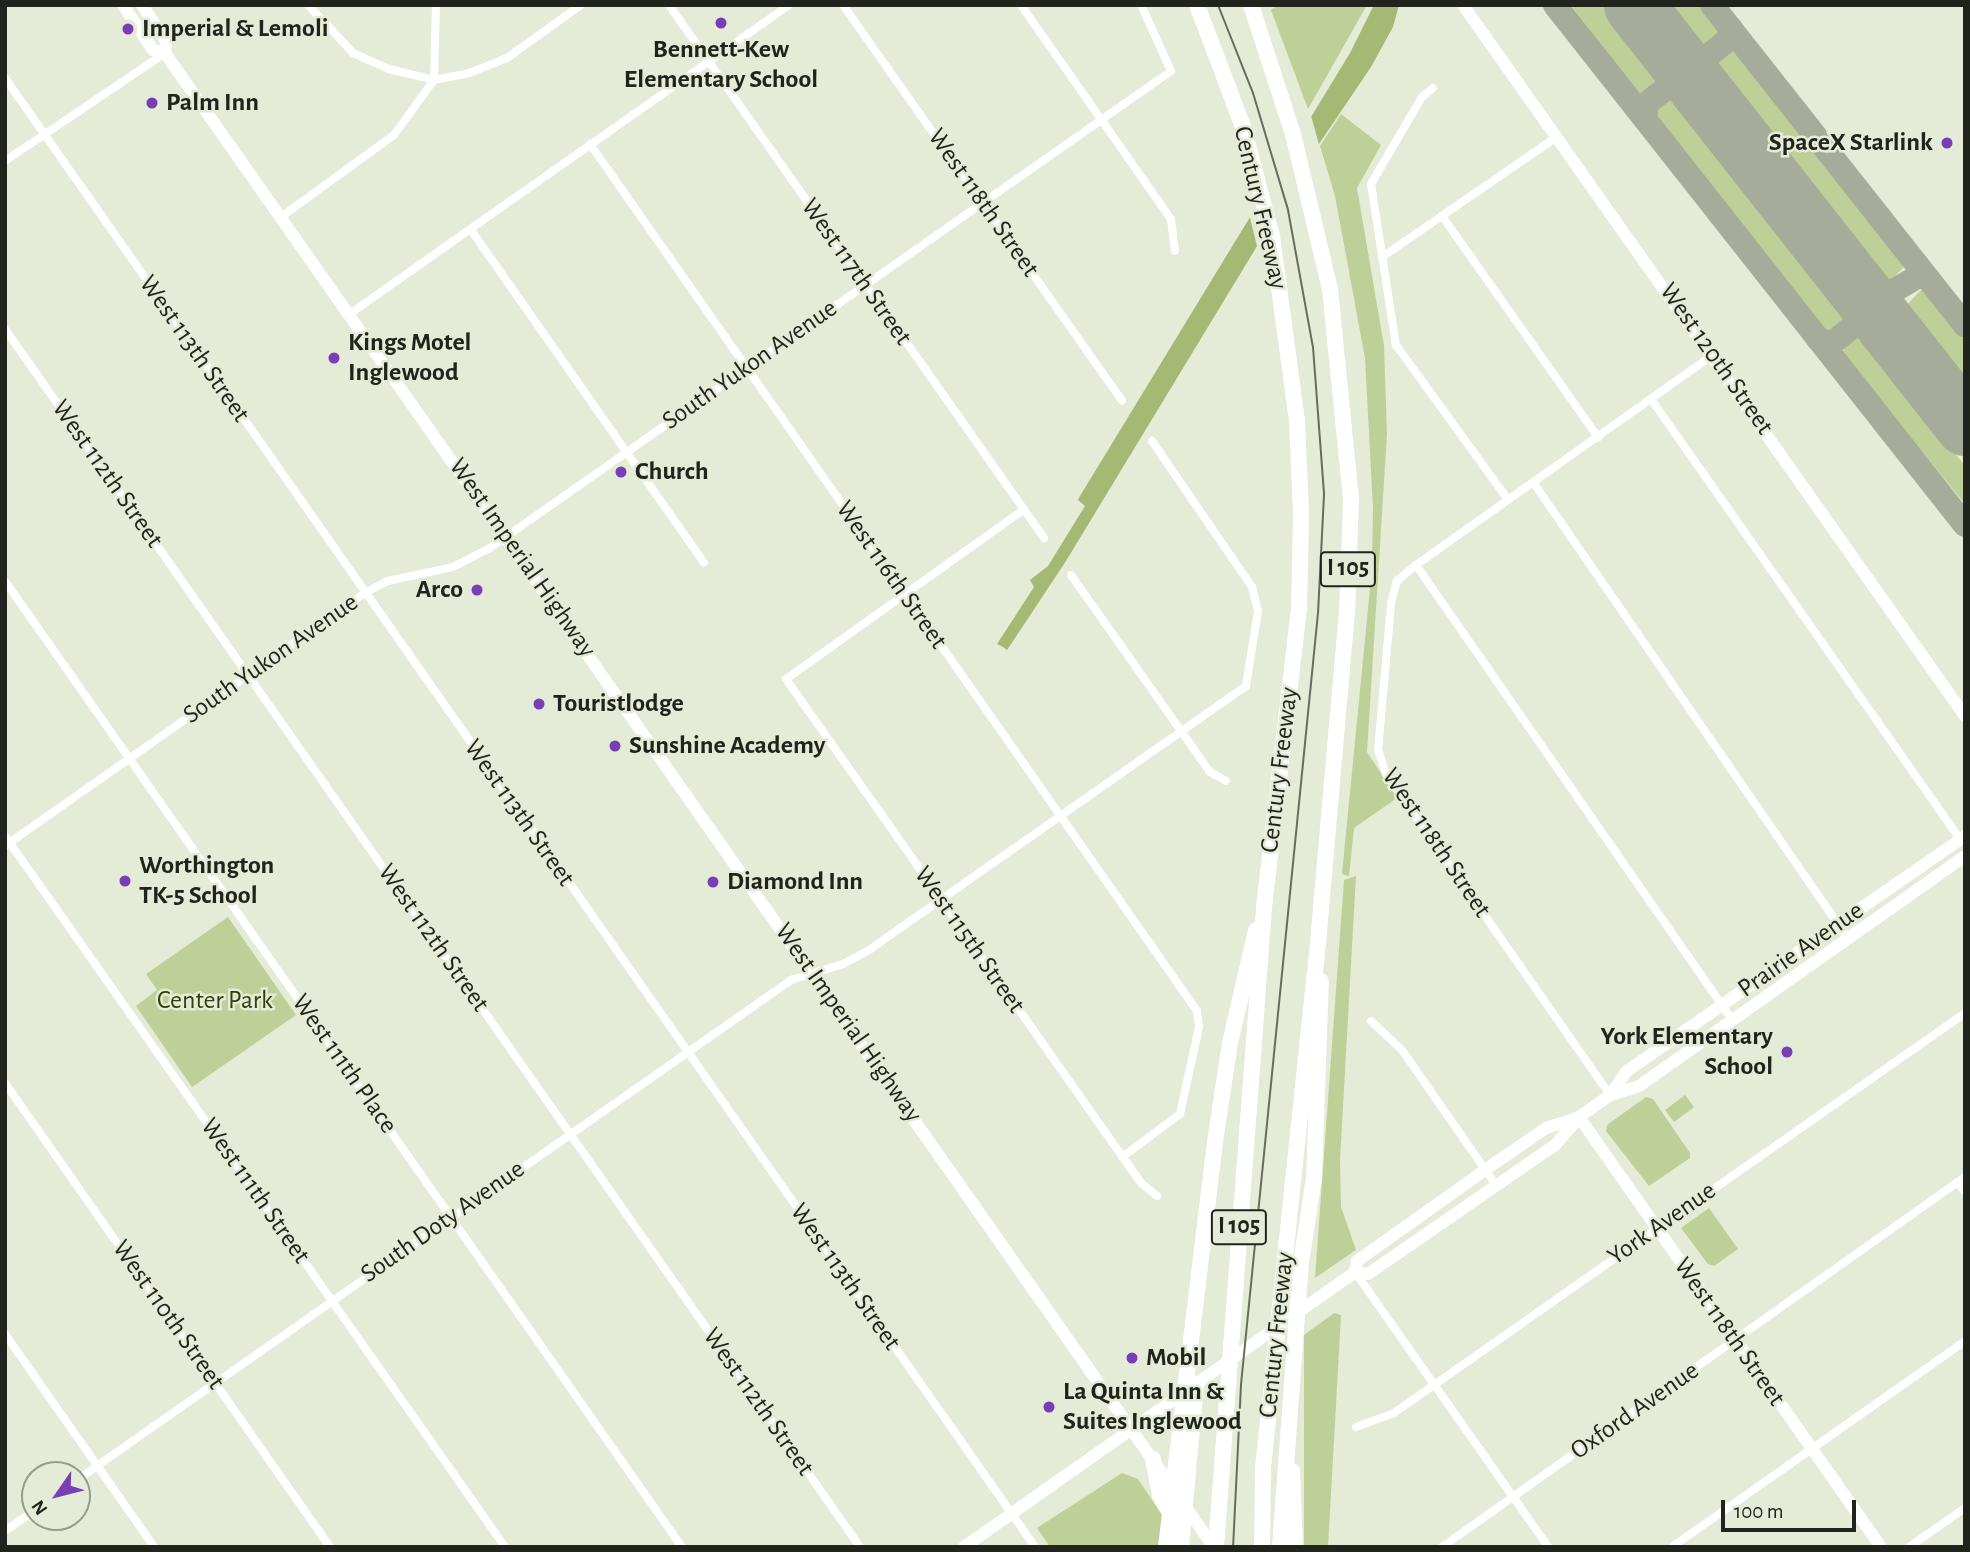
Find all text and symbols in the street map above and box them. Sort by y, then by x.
place label: Imperial & Lemoli [142,13,329,45]
marker: Bennett-Kew Elementary School [713,15,729,31]
marker: Imperial & Lemoli [120,21,136,37]
place label: Bennett-Kew Elementary School [624,34,818,96]
place label: Palm Inn [166,87,259,119]
marker: Palm Inn [144,95,160,111]
street label: West 118th Street [920,123,1046,283]
street label: Century Freeway [1226,123,1294,293]
place label: SpaceX Starlink [1769,127,1933,159]
marker: SpaceX Starlink [1939,135,1955,151]
street label: West 117th Street [794,192,918,352]
street label: West 113th Street [132,270,256,428]
street label: West 120th Street [1652,277,1780,441]
street label: South Yukon Avenue [656,293,844,437]
place label: Kings Motel Inglewood [348,327,471,388]
marker: Kings Motel Inglewood [326,350,342,366]
street label: West 112th Street [45,394,169,554]
street label: West Imperial Highway [442,452,602,664]
place label: Church [635,456,709,488]
marker: Church [613,464,629,480]
street label: West 116th Street [828,495,954,655]
road number: I 105 [1318,548,1378,590]
place label: Arco [416,574,463,606]
marker: Arco [469,582,485,598]
street label: South Yukon Avenue [177,587,365,731]
street label: Century Freeway [1254,686,1306,854]
place label: Touristlodge [553,688,684,720]
marker: Touristlodge [531,696,547,712]
place label: Sunshine Academy [629,730,825,762]
street label: West 113th Street [457,734,581,892]
marker: Sunshine Academy [607,738,623,754]
street label: West 118th Street [1374,762,1498,924]
place label: Worthington TK-5 School [139,850,274,912]
street label: West 112th Street [371,858,495,1018]
street label: West 115th Street [907,860,1031,1020]
place label: Diamond Inn [727,866,863,898]
marker: Worthington TK-5 School [117,873,133,889]
marker: Diamond Inn [705,874,721,890]
street label: Prairie Avenue [1732,895,1870,1005]
street label: West Imperial Highway [768,917,928,1129]
park label: Center Park [157,985,273,1017]
street label: West 111th Place [284,988,404,1140]
place label: York Elementary School [1600,1021,1773,1082]
marker: York Elementary School [1779,1044,1795,1060]
street label: West 111th Street [193,1112,317,1270]
street label: South Doty Avenue [355,1154,531,1290]
street label: York Avenue [1602,1175,1722,1273]
street label: West 113th Street [783,1198,907,1356]
road number: I 105 [1209,1206,1269,1247]
street label: West 110th Street [105,1234,231,1396]
street label: Century Freeway [1253,1251,1301,1419]
street label: West 118th Street [1666,1252,1792,1412]
street label: West 112th Street [696,1322,820,1482]
place label: Mobil [1146,1342,1206,1374]
marker: Mobil [1124,1350,1140,1366]
street label: Oxford Avenue [1565,1355,1705,1467]
place label: La Quinta Inn & Suites Inglewood [1063,1376,1242,1438]
marker: La Quinta Inn & Suites Inglewood [1041,1399,1057,1415]
north arrow [21,1461,91,1531]
scale bar [1725,1486,1860,1530]
text: N [28,1496,52,1518]
text: 100 m [1734,1501,1784,1522]

